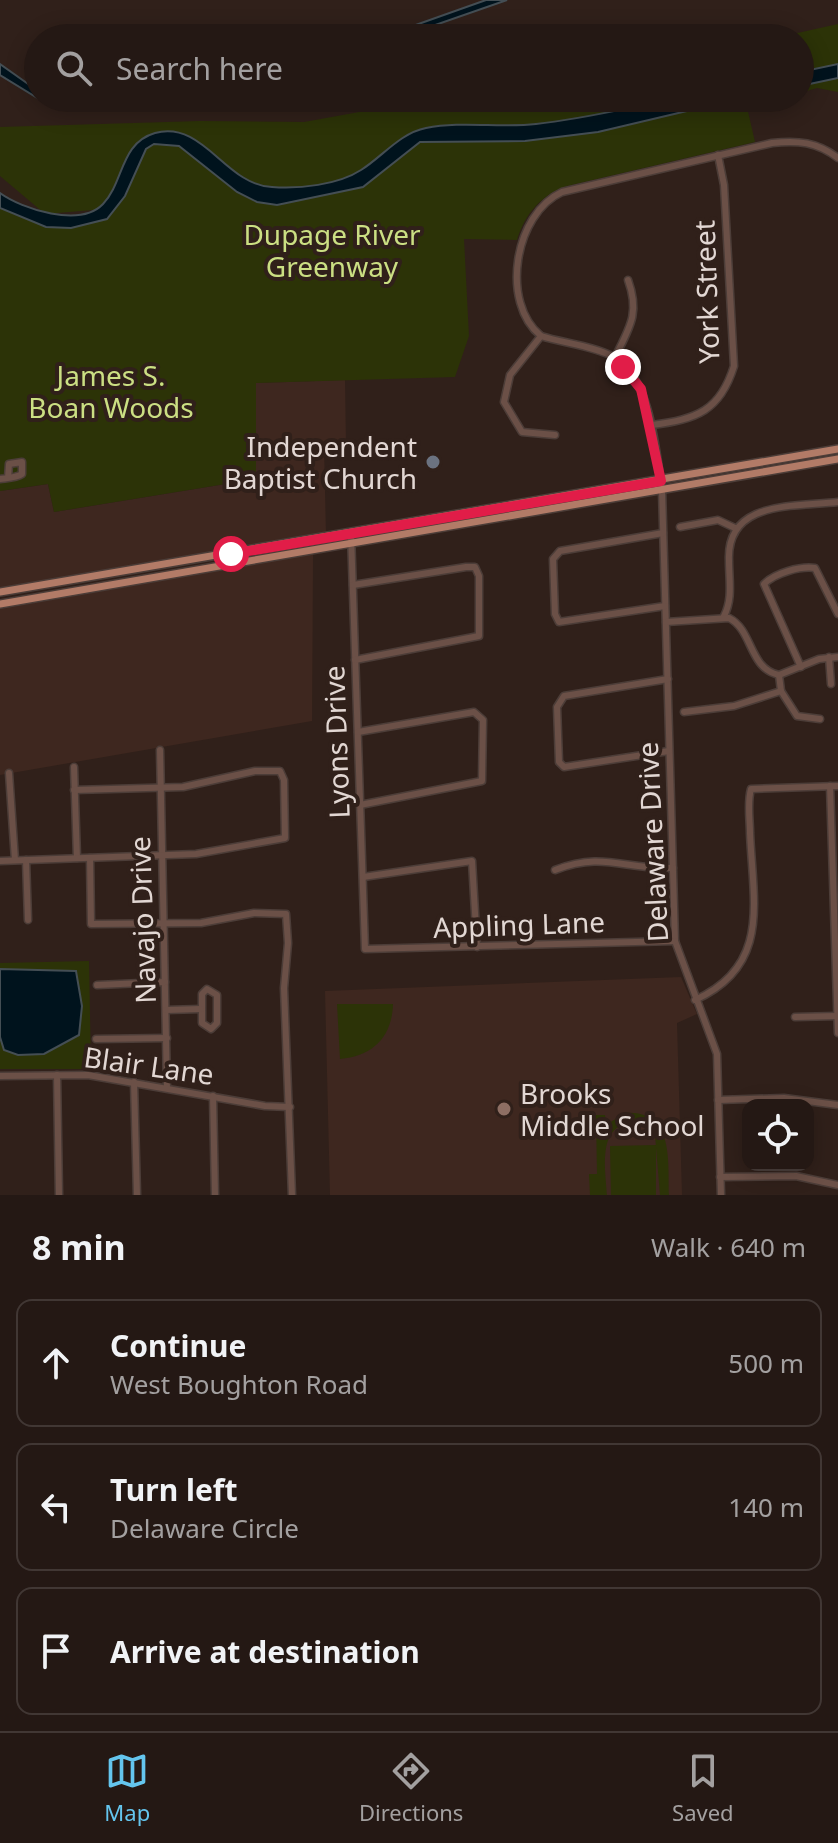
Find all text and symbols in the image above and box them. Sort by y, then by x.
search box [24,24,814,112]
icon: search [52,46,96,90]
text: Search here [116,48,283,89]
park label: Dupage River Greenway [243,215,421,285]
street label: York Street [685,220,727,364]
route end [605,349,641,385]
park label: James S. Boan Woods [28,356,194,426]
place label: Independent Baptist Church [224,427,417,497]
marker: Independent Baptist Church [424,453,442,471]
route start [213,536,249,572]
street label: Lyons Drive [314,665,358,819]
street label: Delaware Drive [628,741,676,943]
street label: Navajo Drive [120,836,164,1004]
street label: Appling Lane [432,902,606,946]
street label: Blair Lane [82,1037,216,1093]
place label: Brooks Middle School [520,1074,705,1144]
map controls [742,1099,814,1171]
button: locate [742,1099,814,1171]
marker: Brooks Middle School [495,1100,513,1118]
text: 8 min [32,1224,126,1270]
text: Walk · 640 m [651,1229,806,1265]
text: Continue [110,1325,246,1366]
icon: ahead [34,1341,78,1385]
text: 500 m [728,1345,804,1381]
text: West Boughton Road [110,1366,368,1402]
text: Turn left [110,1469,238,1510]
icon: left [34,1485,78,1529]
text: 140 m [728,1489,804,1525]
text: Delaware Circle [110,1510,299,1546]
icon: arrive [34,1629,78,1673]
text: Arrive at destination [110,1631,420,1672]
tab: Map [104,1749,150,1827]
tab: Directions [359,1749,463,1827]
tab: Saved [672,1749,734,1827]

